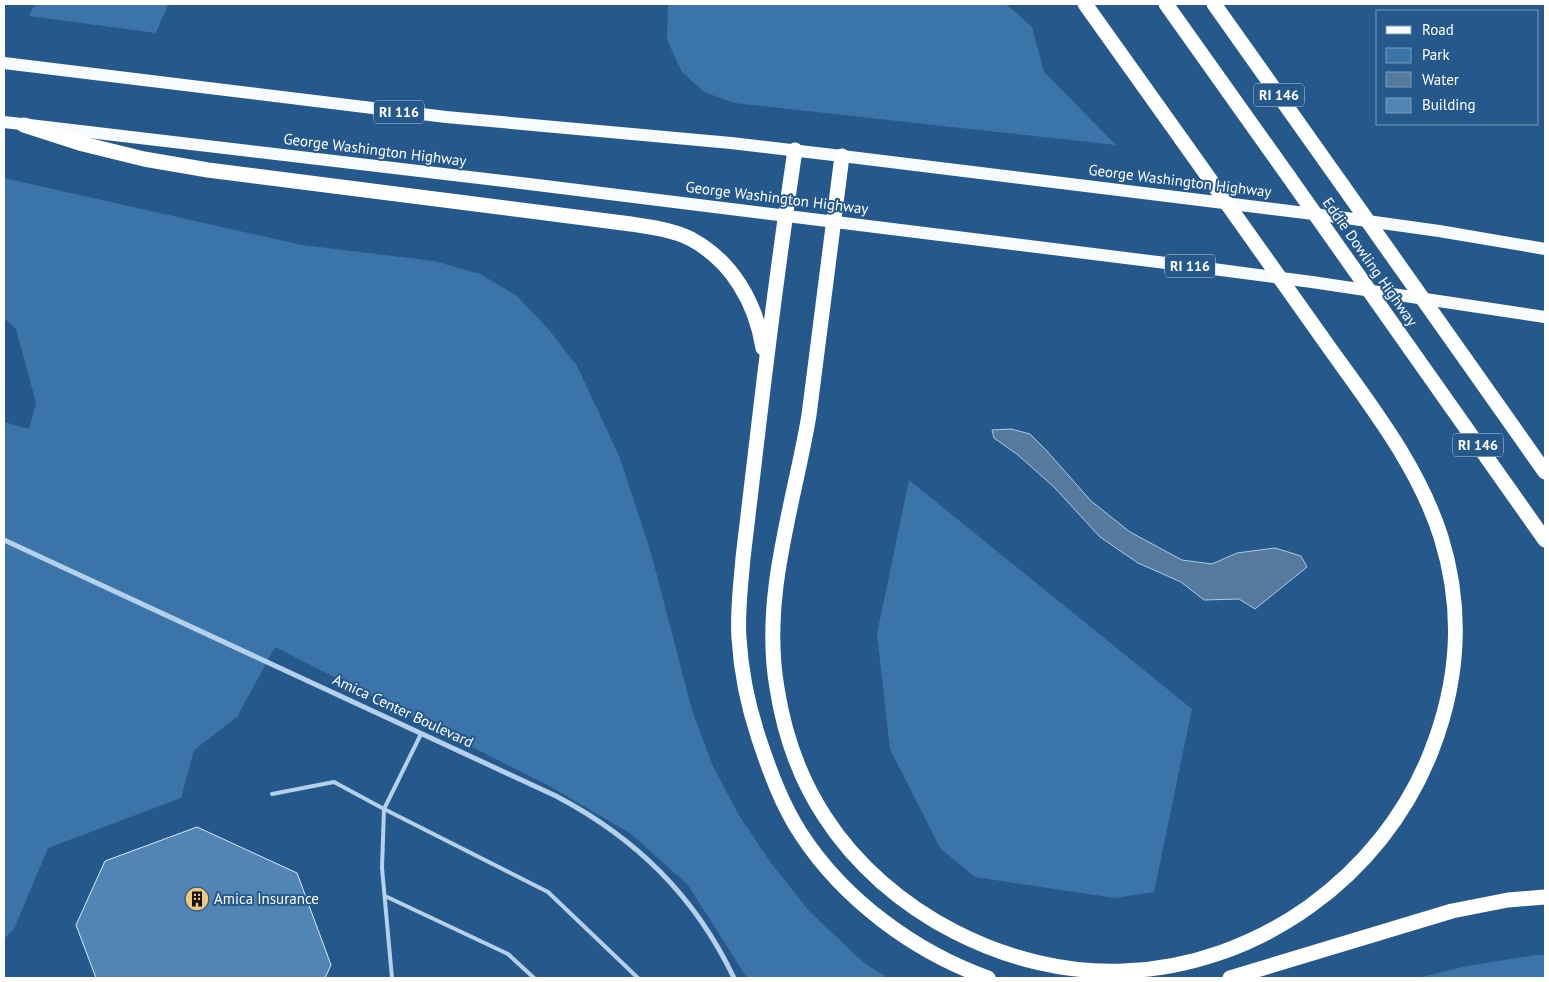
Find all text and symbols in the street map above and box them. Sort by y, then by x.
legend [1376,10,1539,125]
text: Road [1422,20,1454,39]
text: Park [1422,45,1450,64]
text: Water [1422,70,1459,89]
road number: RI 146 [1254,84,1304,106]
text: Building [1422,95,1476,114]
road number: RI 116 [374,100,424,124]
street label: George Washington Highway [282,129,468,170]
street label: George Washington Highway [1087,160,1273,201]
street label: George Washington Highway [684,177,870,218]
street label: Eddie Dowling Highway [1319,194,1422,330]
road number: RI 116 [1165,255,1215,278]
road number: RI 146 [1453,434,1503,456]
street label: Amica Center Boulevard [330,670,477,752]
building icon: Amica Insurance [184,886,210,912]
place label: Amica Insurance [214,889,319,908]

